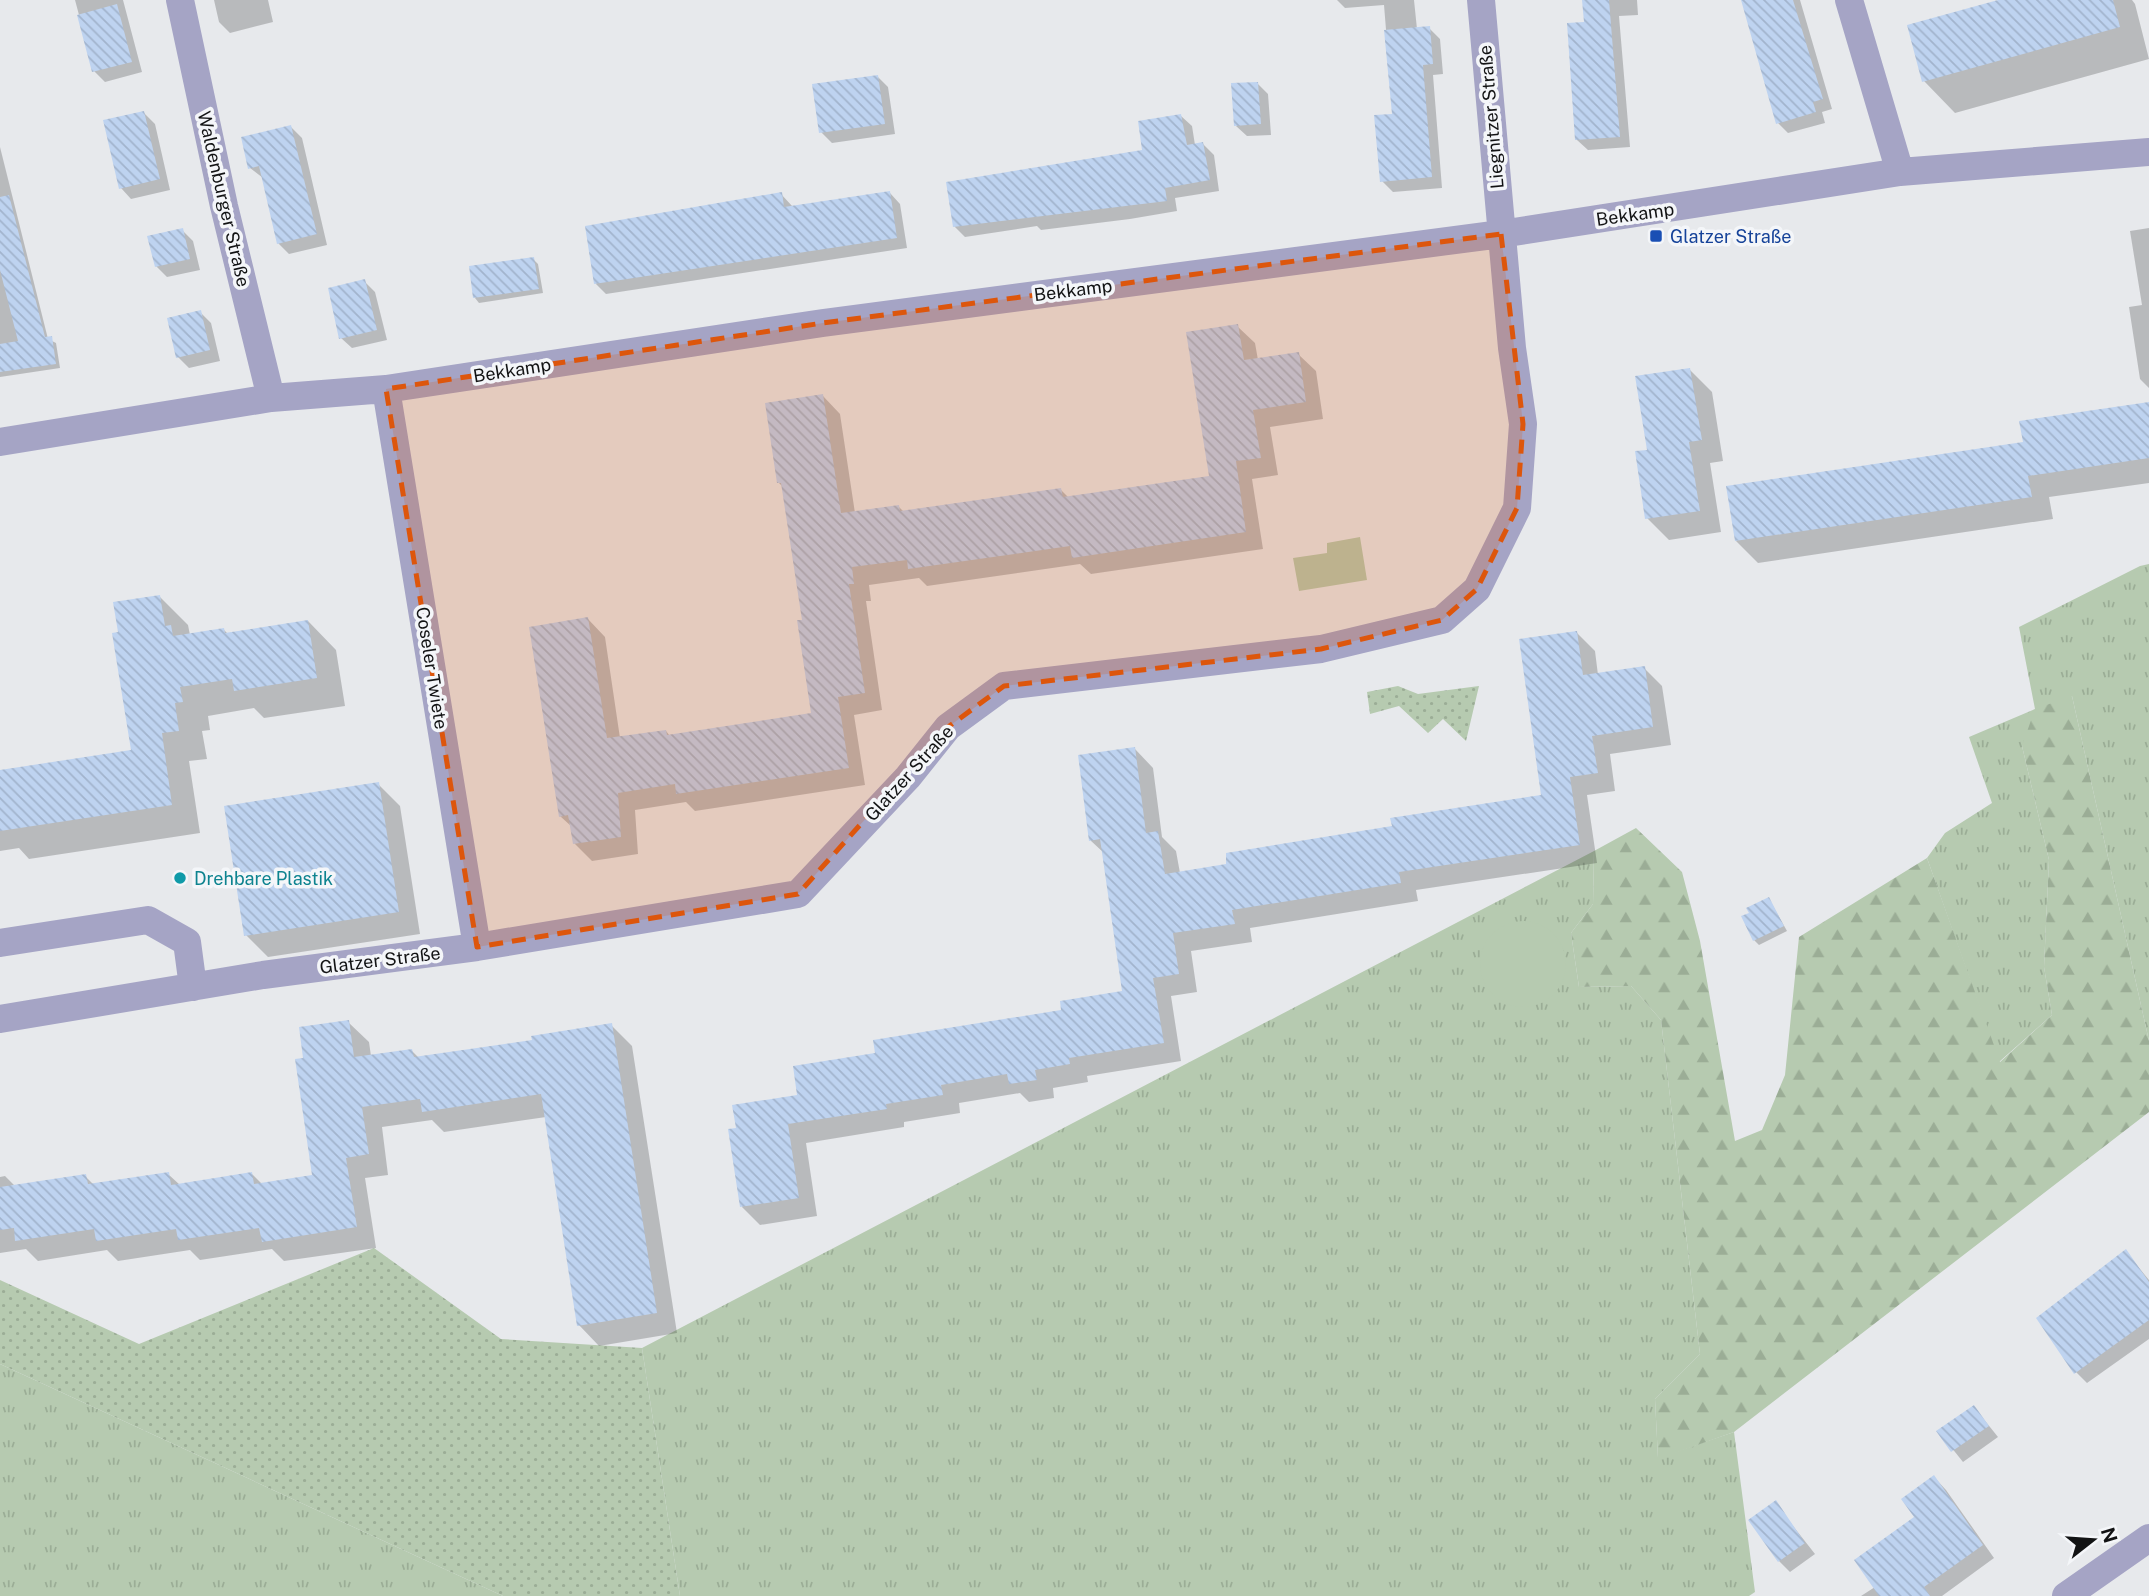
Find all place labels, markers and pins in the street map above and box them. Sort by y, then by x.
place label: Glatzer Straße [1670,226,1791,247]
marker: Glatzer Straße [1648,228,1664,244]
place label: Drehbare Plastik [194,868,333,889]
marker: Drehbare Plastik [172,870,188,886]

